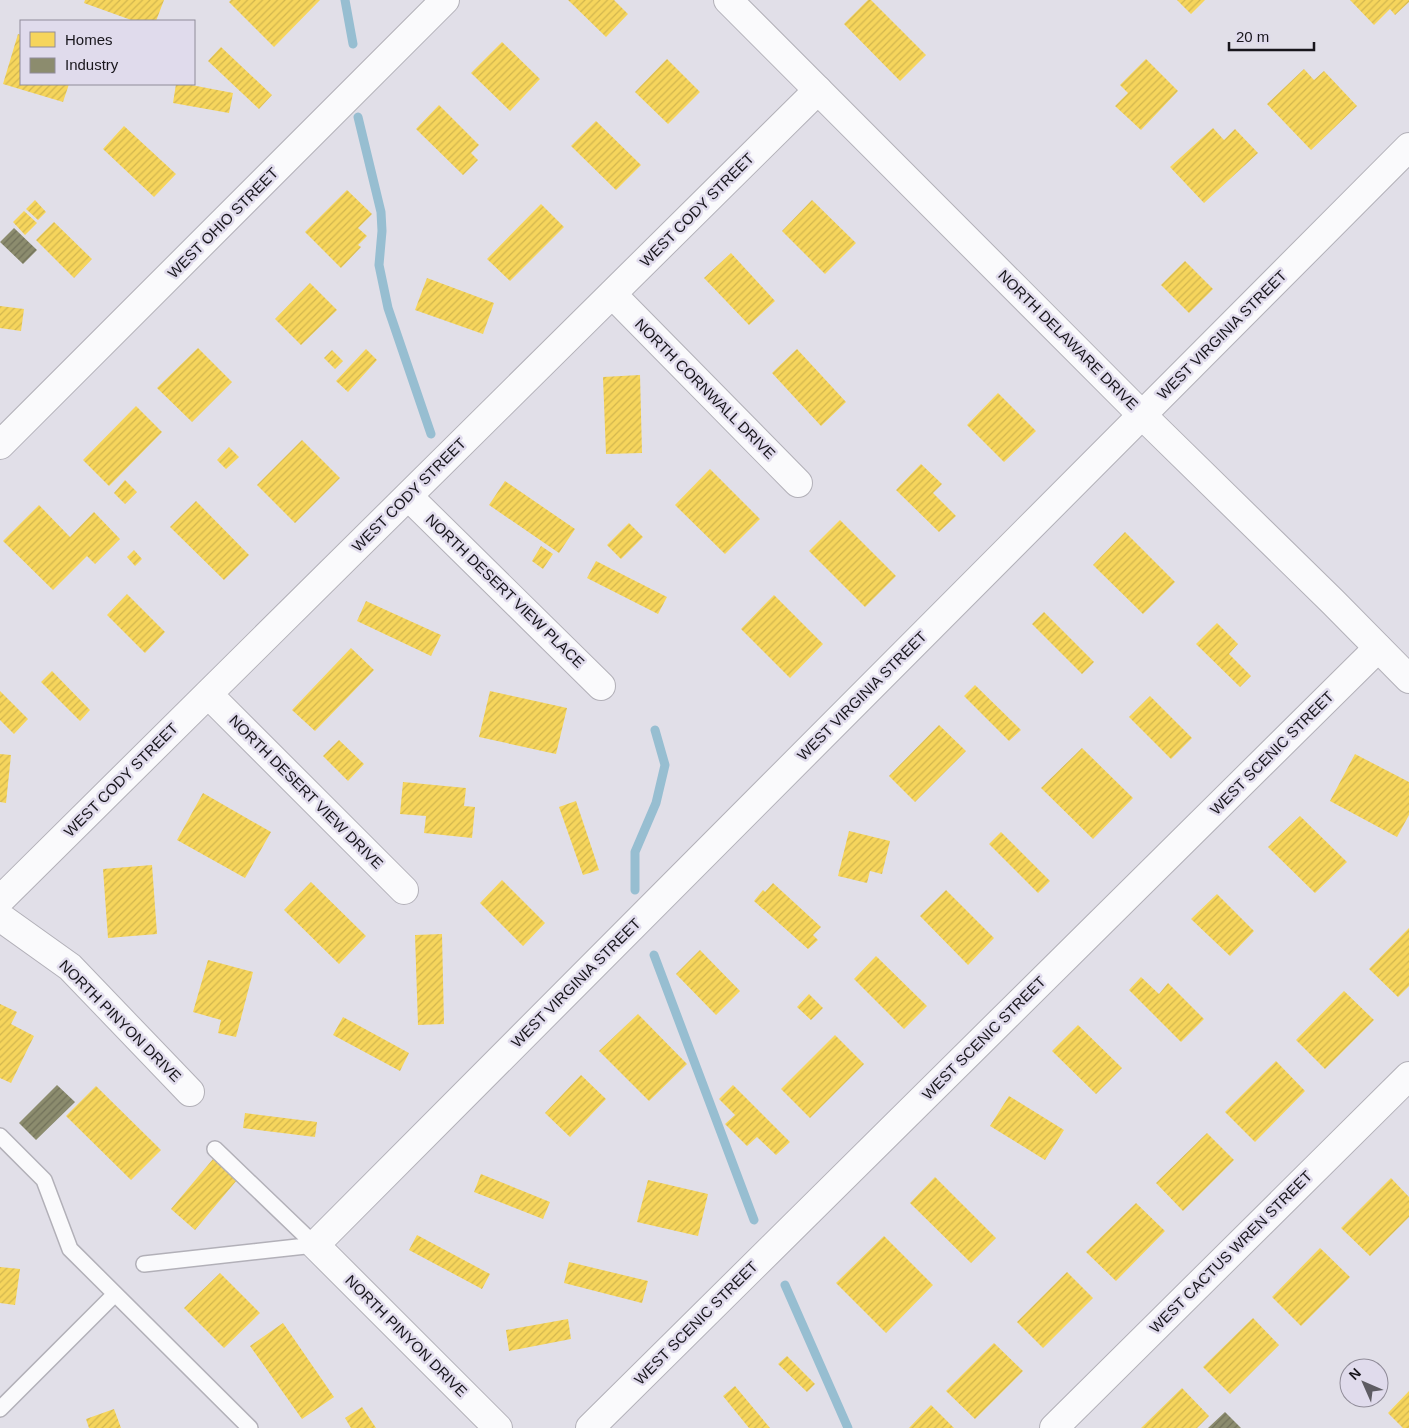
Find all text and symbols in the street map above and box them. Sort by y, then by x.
legend [20,20,195,85]
scale bar [1229,20,1314,52]
text: 20 m [1236,28,1269,45]
text: Homes [65,31,113,48]
text: Industry [65,56,119,73]
street label: WEST CODY STREET [636,149,757,270]
street label: WEST OHIO STREET [164,164,281,281]
street label: NORTH DELAWARE DRIVE [995,266,1142,413]
street label: WEST VIRGINIA STREET [1154,267,1290,403]
street label: NORTH CORNWALL DRIVE [632,315,779,462]
street label: WEST CODY STREET [348,434,469,555]
street label: NORTH DESERT VIEW PLACE [423,510,588,671]
street label: WEST VIRGINIA STREET [794,628,930,764]
street label: WEST SCENIC STREET [1207,688,1337,818]
street label: NORTH DESERT VIEW DRIVE [226,711,387,872]
street label: WEST CODY STREET [60,719,181,840]
street label: WEST VIRGINIA STREET [508,915,644,1051]
street label: NORTH PINYON DRIVE [56,956,185,1085]
street label: WEST SCENIC STREET [919,973,1049,1103]
street label: WEST CACTUS WREN STREET [1146,1167,1315,1336]
street label: WEST SCENIC STREET [631,1258,761,1388]
street label: NORTH PINYON DRIVE [342,1271,471,1400]
north arrow [1339,1358,1389,1408]
text: N [1346,1365,1364,1383]

